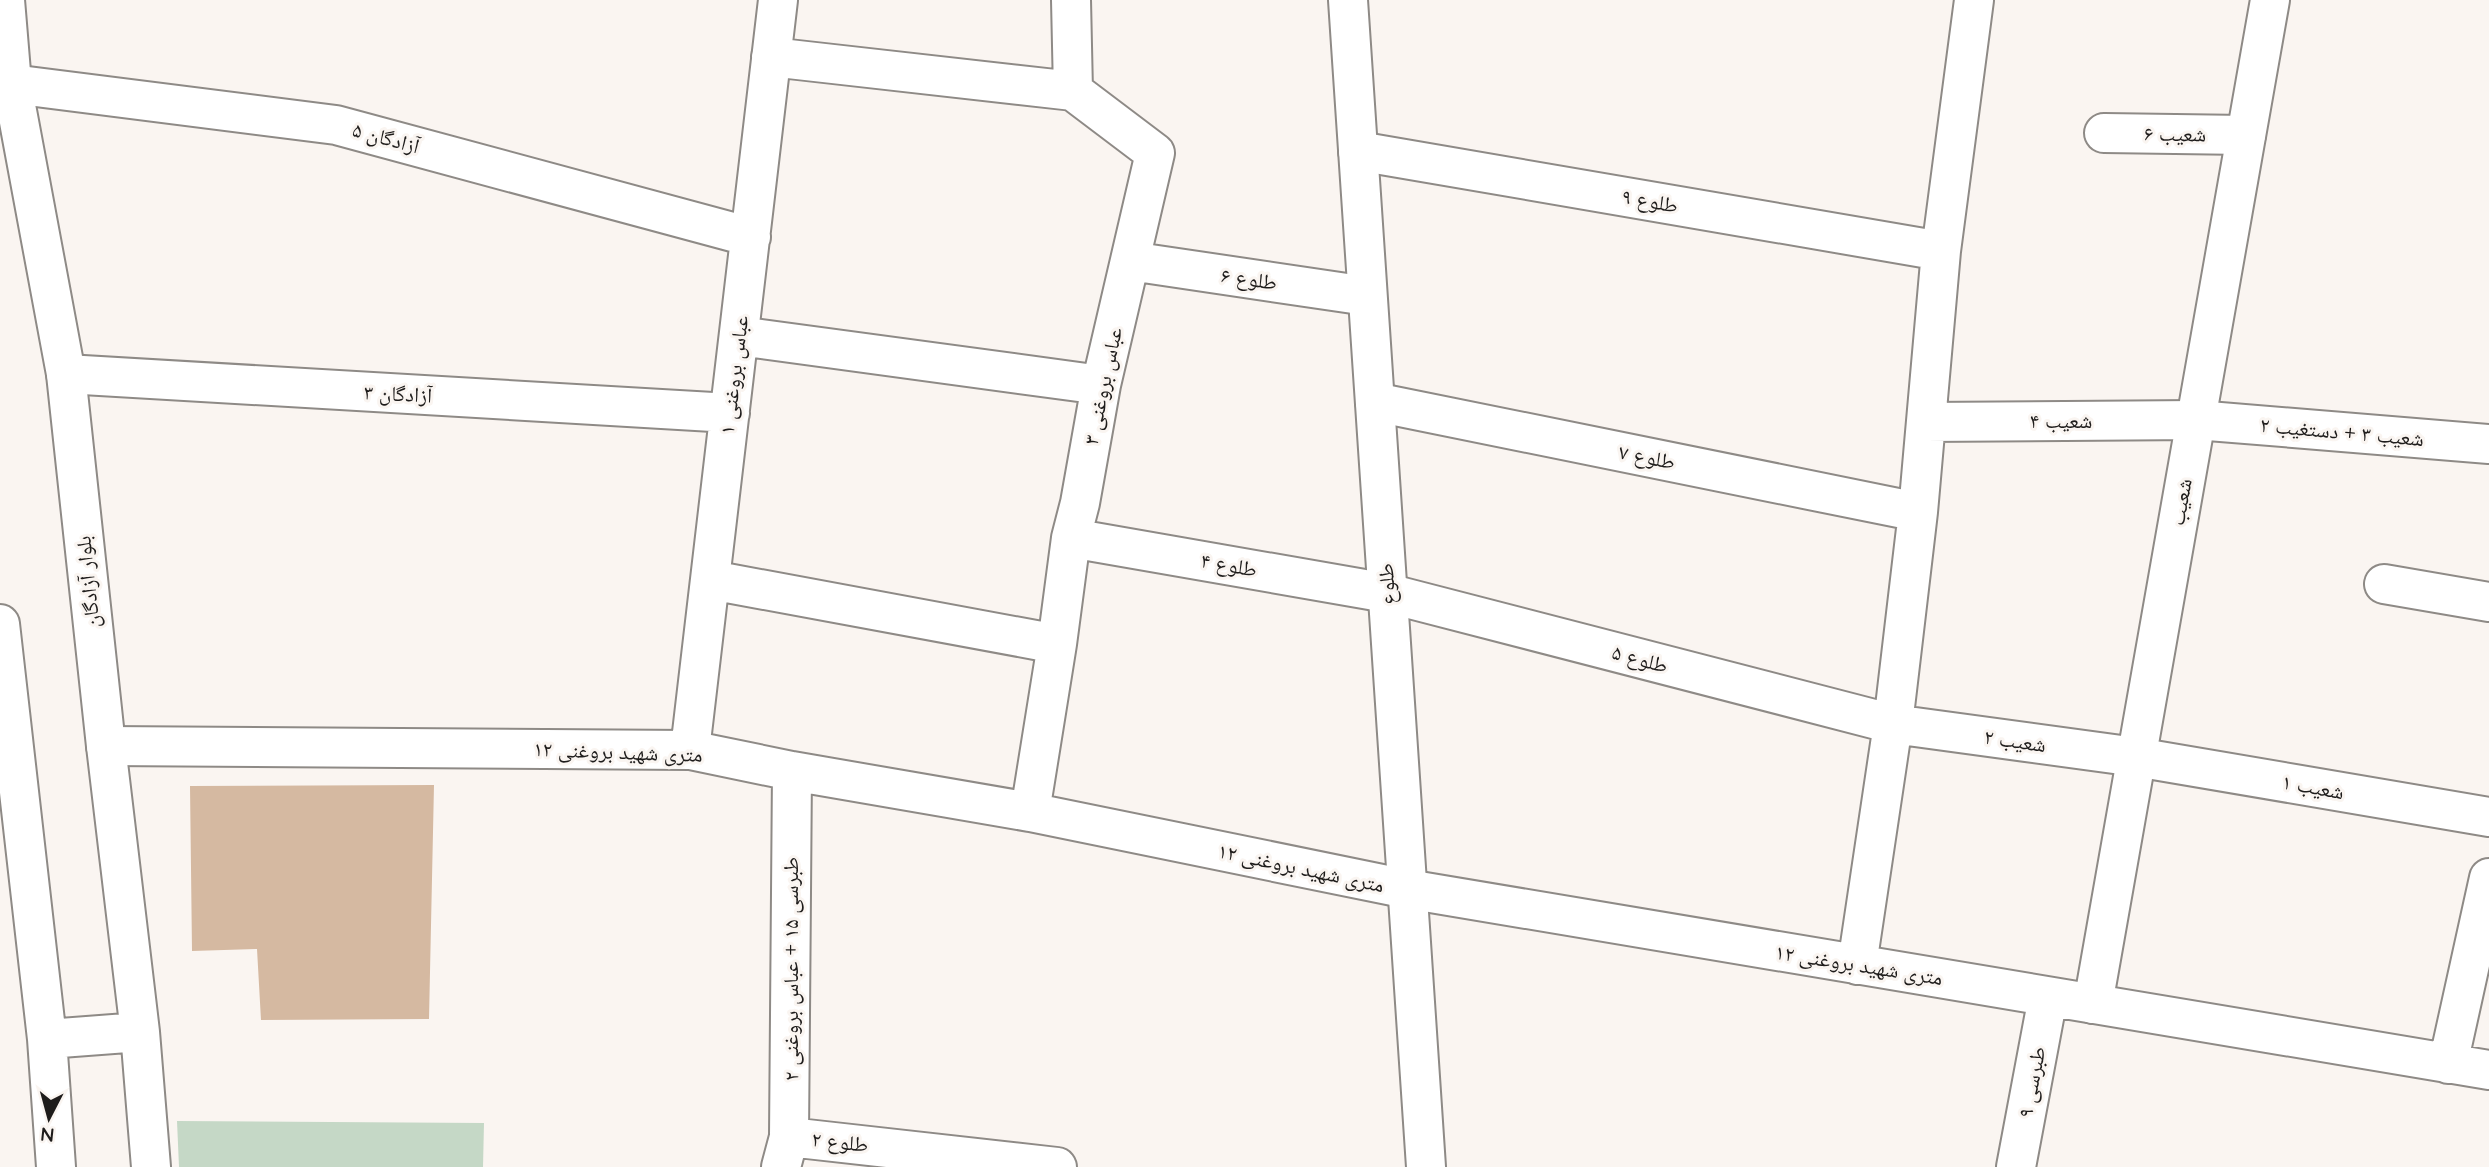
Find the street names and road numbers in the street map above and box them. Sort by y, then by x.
street label: آزادگان ۵ [350,116,423,159]
street label: شعیب ۶ [2144,119,2206,147]
street label: طلوع ۹ [1620,182,1680,219]
street label: طلوع ۶ [1219,261,1279,296]
street label: عباس بروغنی ۱ [713,314,754,436]
street label: عباس بروغنی ۳ [1077,324,1128,447]
street label: آزادگان ۳ [363,378,433,408]
street label: شعیب ۴ [2030,407,2092,433]
street label: شعیب ۳ + دستغیب ۲ [2259,411,2425,451]
street label: طلوع ۷ [1617,438,1677,475]
street label: شعیب [2163,476,2197,527]
street label: بلوار آزادگان [69,535,105,630]
street label: طلوع ۴ [1199,546,1259,583]
street label: طلوع [1372,562,1401,606]
street label: طلوع ۵ [1609,638,1671,679]
street label: شعیب ۲ [1982,723,2048,757]
street label: ۱۲ متری شهید بروغنی [533,735,703,768]
street label: شعیب ۱ [2280,768,2346,804]
street label: ۱۲ متری شهید بروغنی [1216,837,1387,898]
street label: طبرسی ۱۵ + عباس بروغنی ۲ [777,857,804,1081]
street label: ۱۲ متری شهید بروغنی [1773,938,1945,991]
street label: طبرسی ۹ [2011,1044,2052,1120]
street label: طلوع ۲ [810,1125,870,1158]

